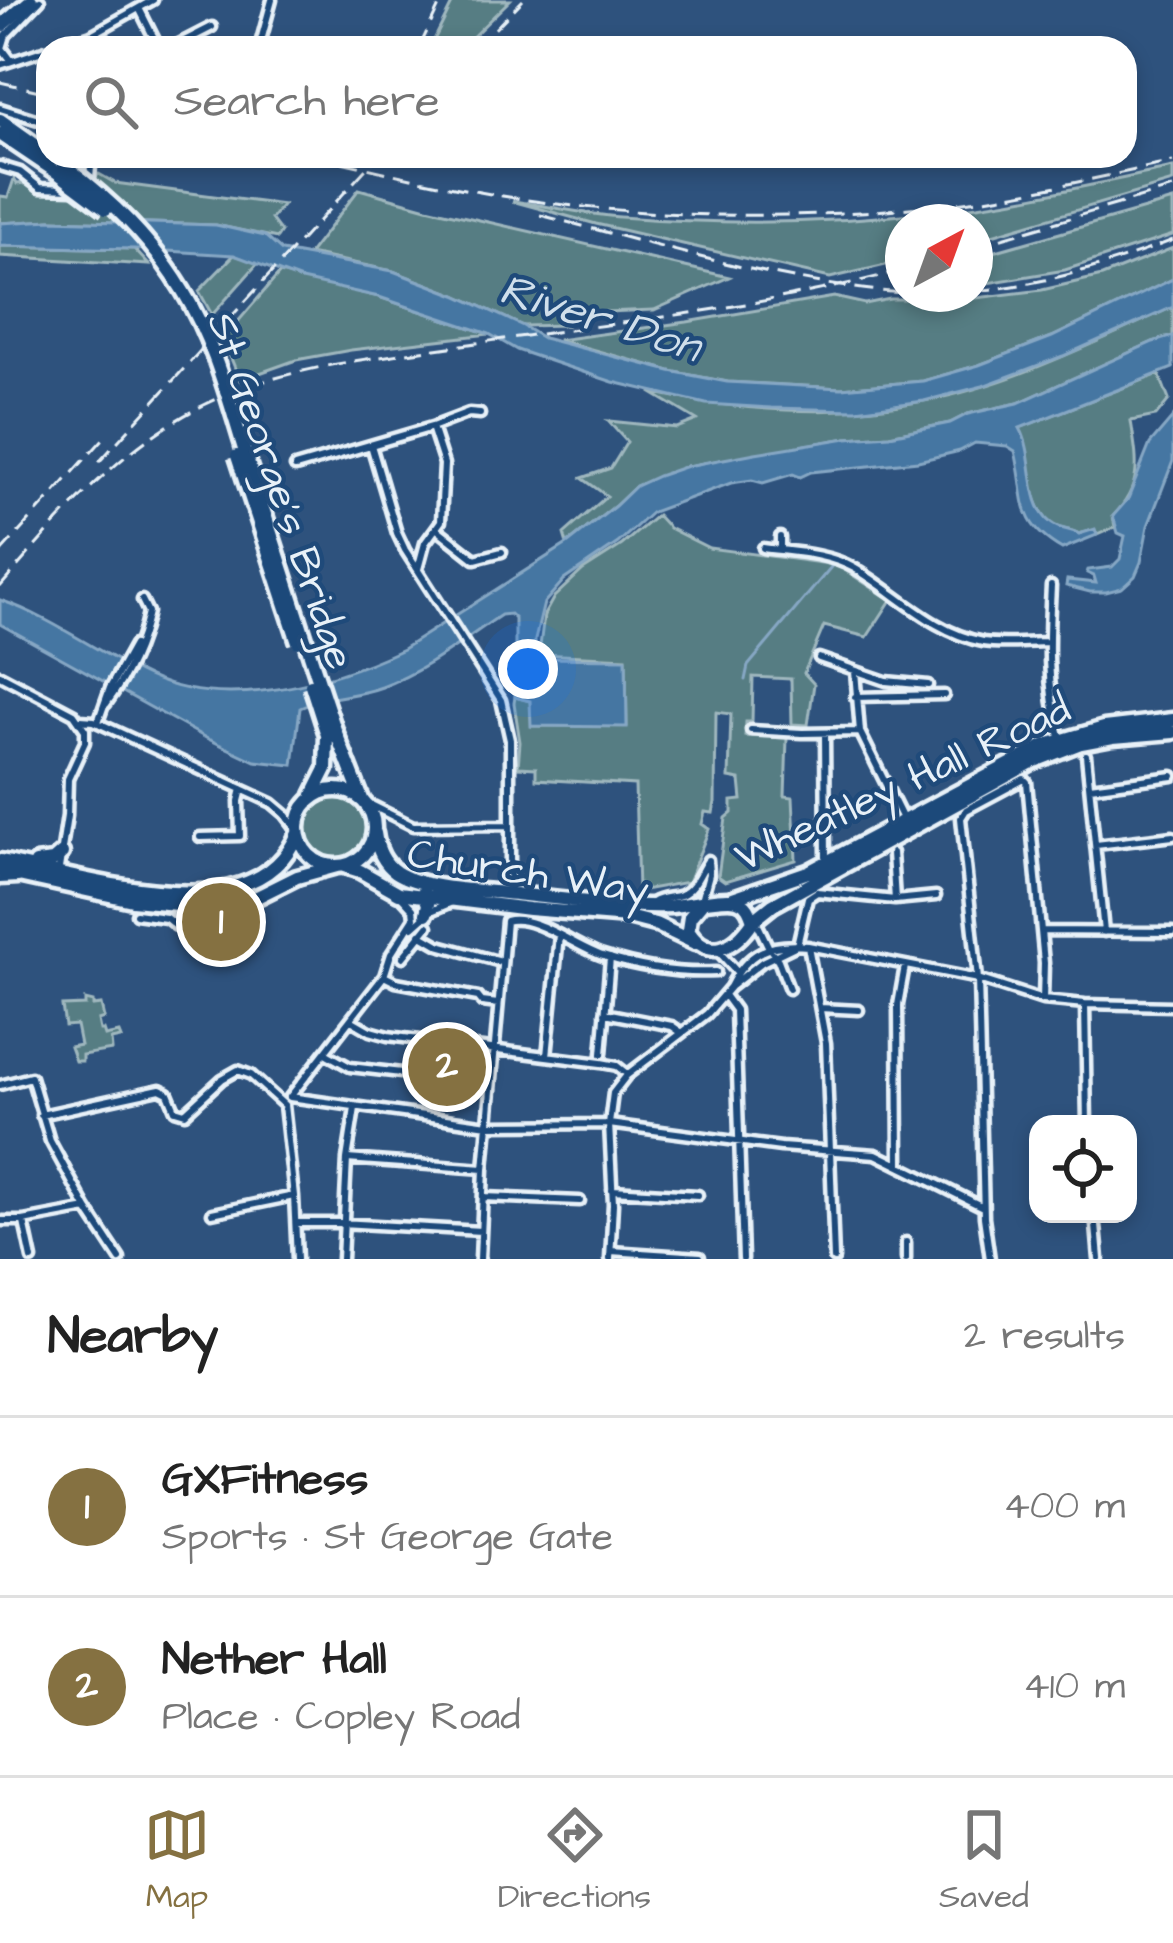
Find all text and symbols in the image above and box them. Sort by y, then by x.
search box [36,36,1137,168]
icon: search [78,69,144,135]
text: Search here [174,71,440,133]
north arrow [885,204,993,312]
water label: River Don [492,259,711,380]
street label: St George's Bridge [192,305,368,677]
your location [498,639,558,699]
street label: Wheatley Hall Road [726,681,1081,888]
street label: Church Way [403,825,653,922]
pin: 1 [182,877,260,967]
pin: 2 [408,1022,486,1112]
map controls [1029,1115,1137,1223]
button: locate [1029,1115,1137,1223]
text: Nearby [48,1302,218,1373]
text: 2 results [964,1310,1125,1364]
text: GXFitness [162,1449,368,1511]
text: 1 [85,1480,90,1534]
text: 400 m [1003,1480,1125,1534]
text: Sports · St George Gate [162,1511,613,1565]
text: Nether Hall [162,1629,387,1691]
text: 2 [76,1660,98,1714]
text: 410 m [1023,1660,1125,1714]
text: Place · Copley Road [162,1691,520,1745]
tab: Map [144,1802,210,1920]
tab: Directions [498,1802,651,1920]
tab: Saved [939,1802,1029,1920]

